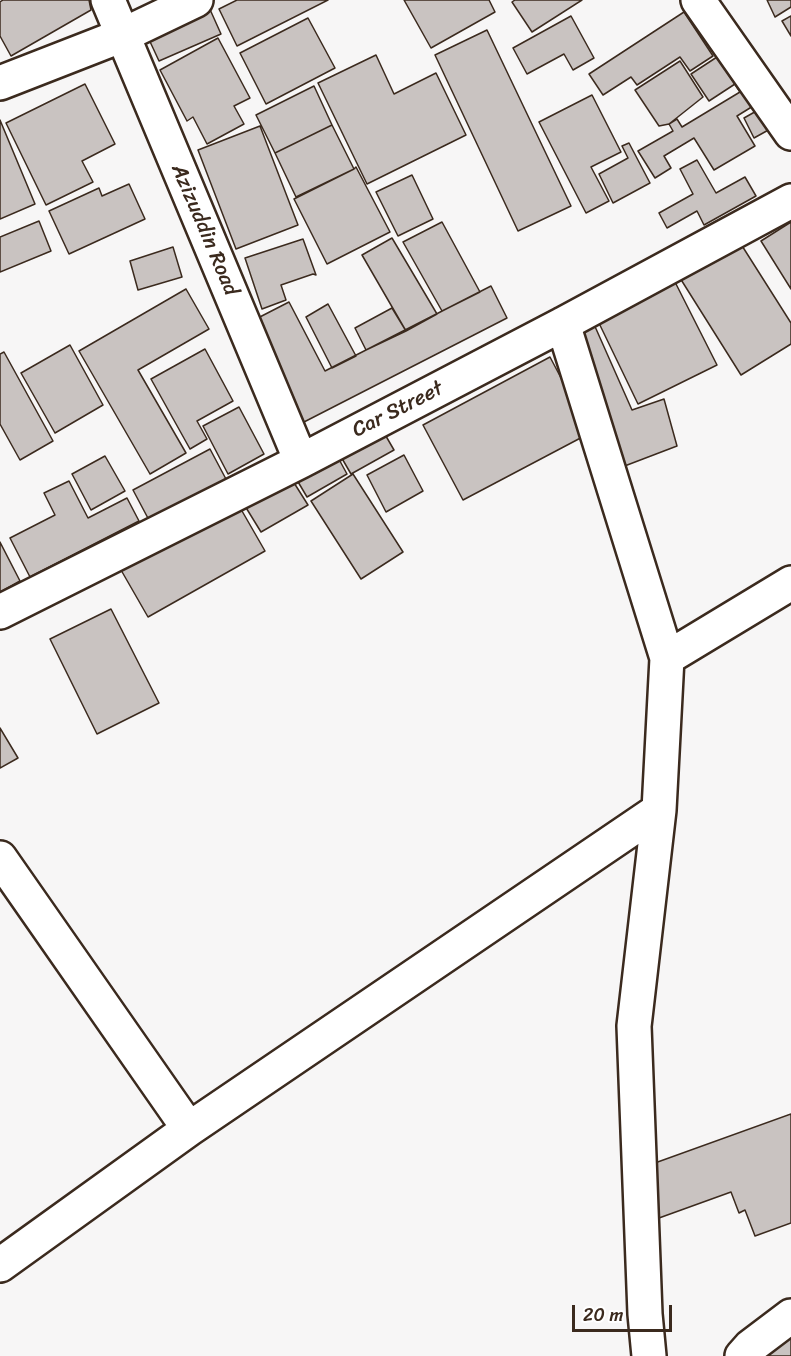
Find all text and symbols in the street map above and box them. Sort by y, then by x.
street label: Azizuddin Road [165,160,243,300]
street label: Car Street [348,376,448,444]
scale bar [575,1293,676,1331]
text: 20 m [583,1299,623,1331]

